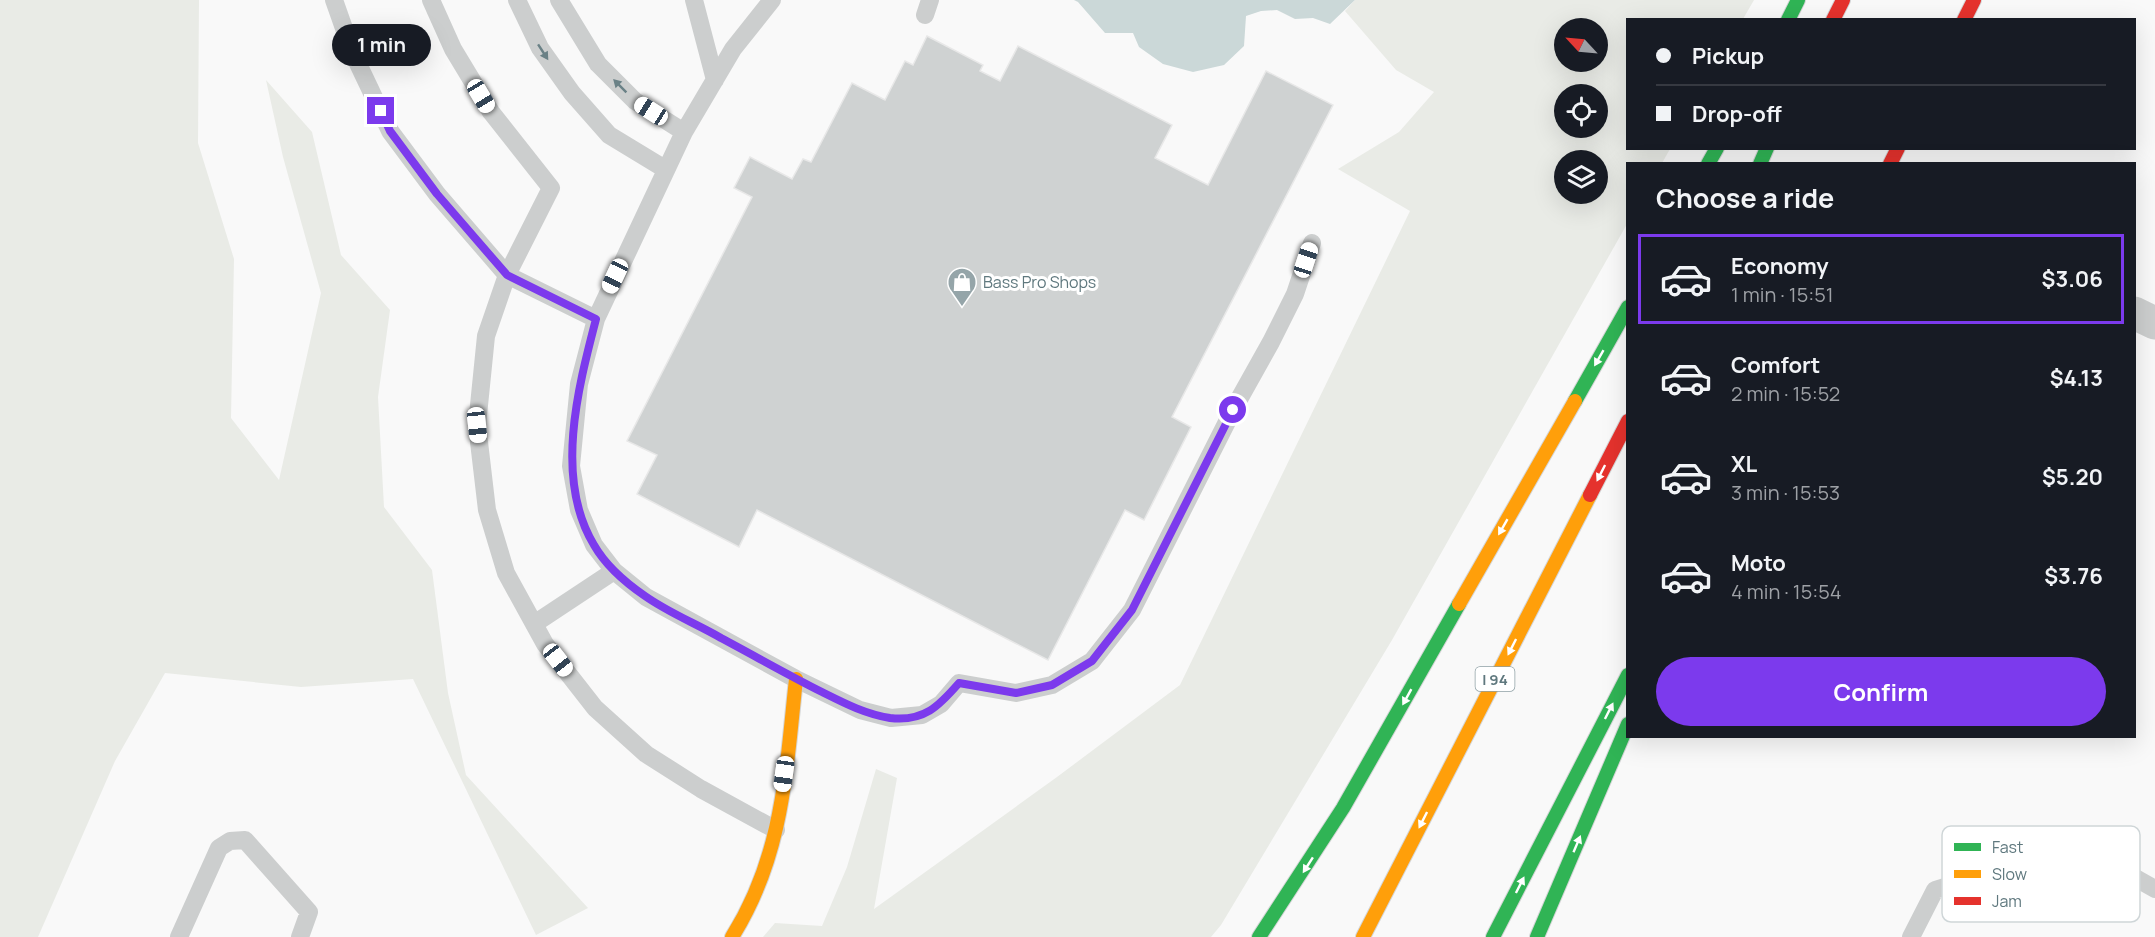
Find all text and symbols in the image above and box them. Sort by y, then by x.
north arrow [1554,18,1608,72]
map controls [1554,18,1608,204]
callout: 1 min [332,24,430,66]
text: 1 min [357,31,406,58]
text: Pickup [1692,41,1764,71]
one-way arrow [538,44,549,61]
car [464,76,498,116]
one-way arrow [613,79,627,93]
button: locate [1554,84,1608,138]
car [631,94,671,128]
route end [367,97,394,124]
text: Drop-off [1692,99,1782,129]
button: layers [1554,150,1608,204]
text: Choose a ride [1656,179,1834,216]
car [1292,240,1320,280]
text: Economy [1731,251,1829,281]
icon: car [1659,252,1713,306]
car [599,256,631,296]
text: $3.06 [2042,264,2103,294]
shop icon: Bass Pro Shops [946,266,978,308]
place label: Bass Pro Shops [983,271,1096,293]
text: 1 min · 15:51 [1731,281,1834,308]
one-way arrow [1594,349,1604,366]
text: Comfort [1731,350,1820,380]
icon: car [1659,351,1713,405]
text: $4.13 [2050,363,2103,393]
text: 2 min · 15:52 [1731,380,1840,407]
route start [1219,396,1246,423]
car [466,406,488,444]
text: XL [1731,449,1757,479]
icon: car [1659,450,1713,504]
text: $5.20 [2042,462,2103,492]
one-way arrow [1596,465,1606,482]
text: 3 min · 15:53 [1731,479,1840,506]
one-way arrow [1497,519,1508,535]
text: Moto [1731,548,1786,578]
icon: car [1659,549,1713,603]
text: $3.76 [2044,561,2103,591]
text: 4 min · 15:54 [1731,578,1842,605]
one-way arrow [1507,638,1517,655]
car [540,640,576,680]
button: Confirm [1656,657,2106,726]
road number: I 94 [1476,667,1514,691]
one-way arrow [1402,689,1412,706]
one-way arrow [1604,703,1614,720]
car [773,755,795,793]
one-way arrow [1418,812,1428,829]
legend [1942,826,2140,922]
one-way arrow [1572,835,1582,853]
text: Fast [1992,836,2023,858]
one-way arrow [1302,857,1313,873]
text: Slow [1992,863,2027,885]
one-way arrow [1515,876,1525,893]
text: Jam [1992,890,2022,912]

